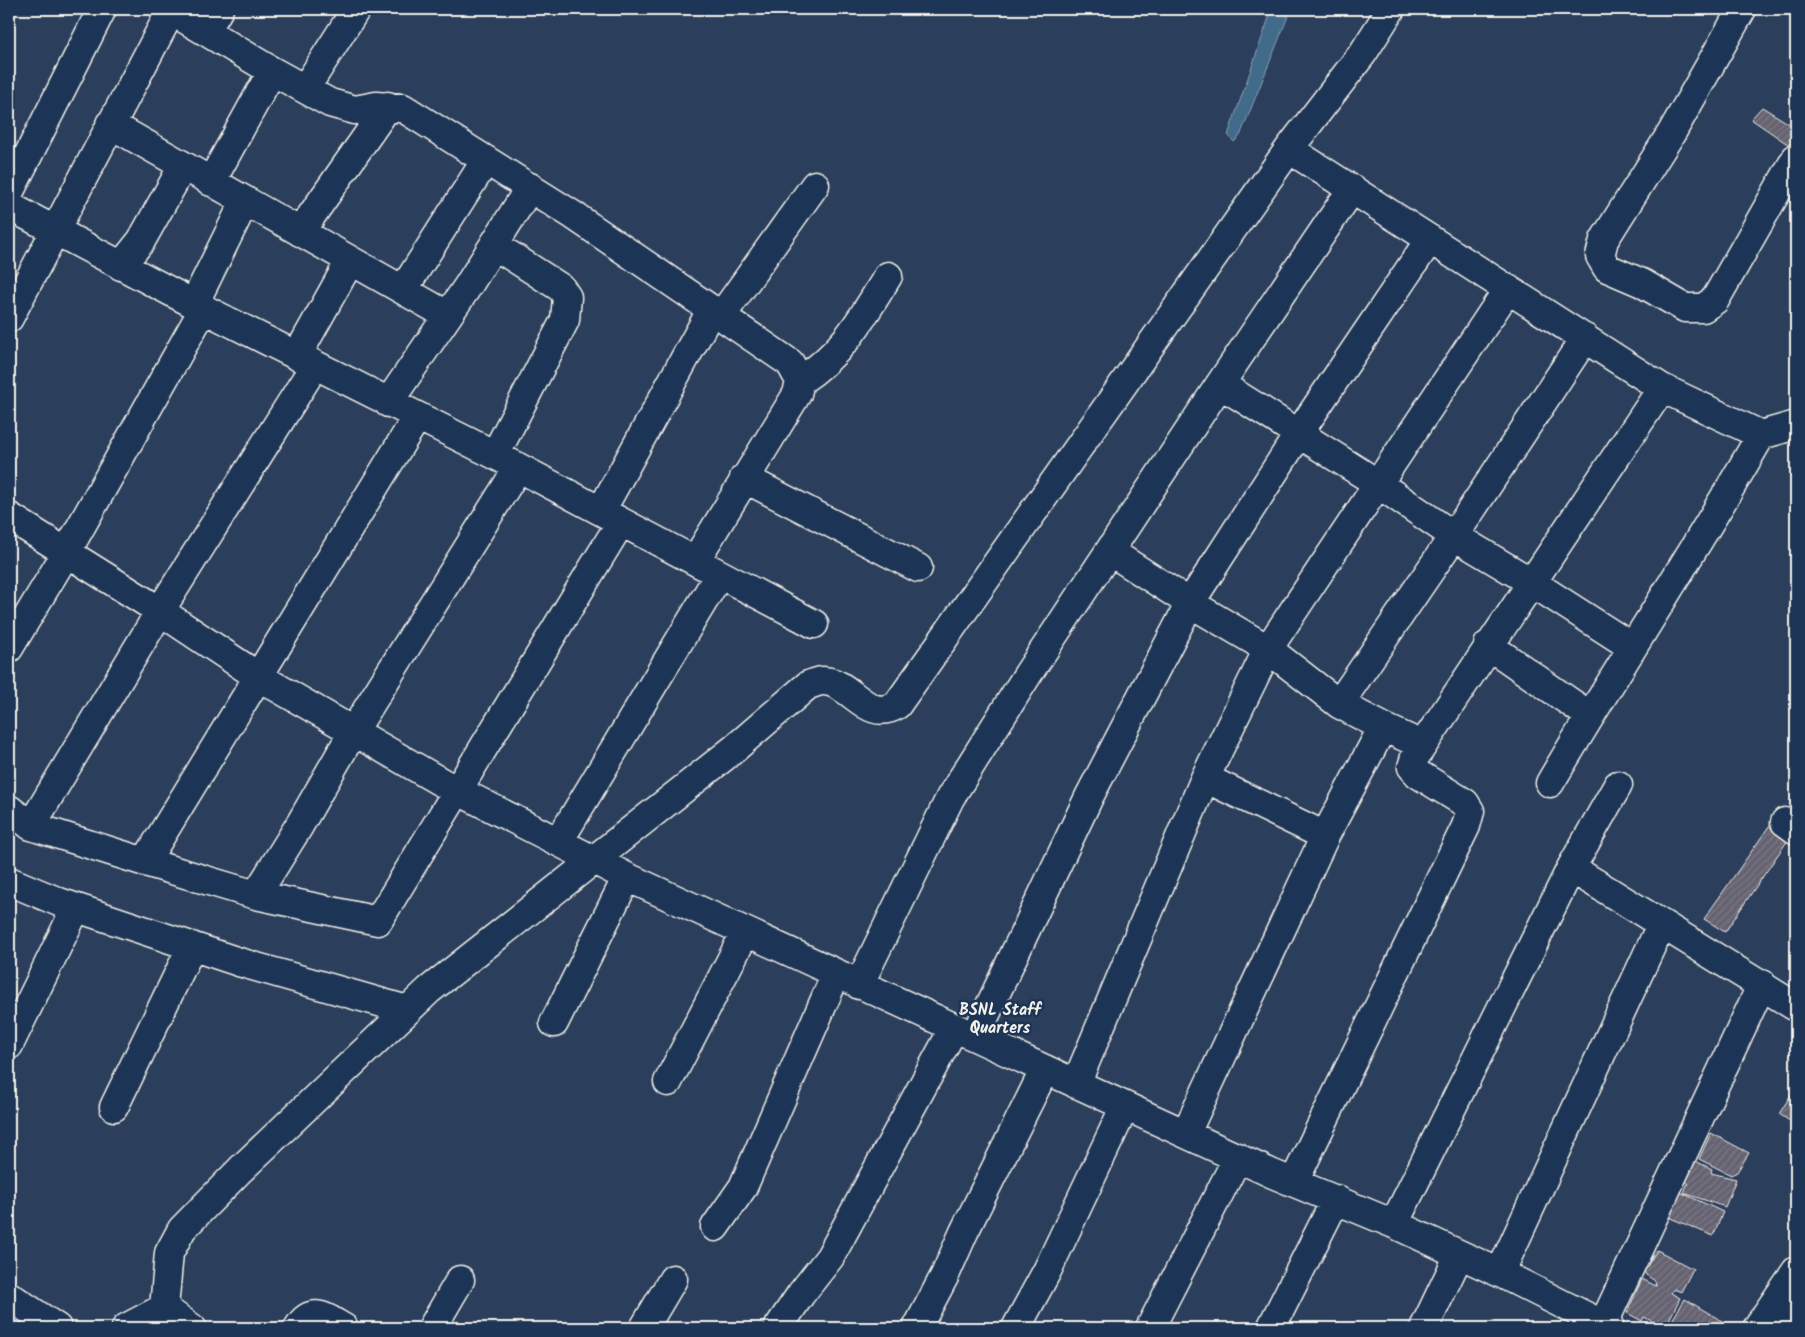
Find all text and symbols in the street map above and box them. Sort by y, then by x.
district label: BSNL Staff Quarters [959,998,1043,1041]

